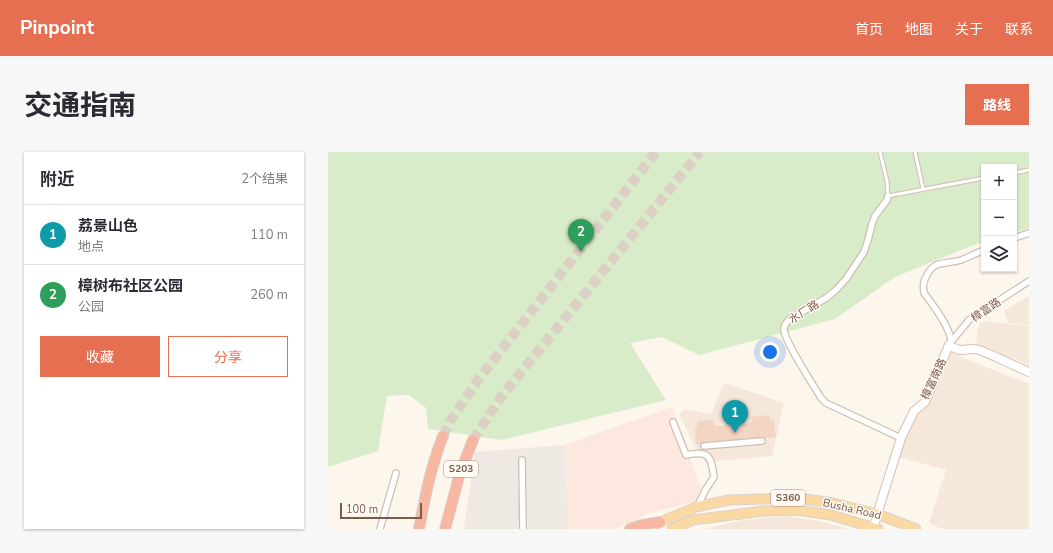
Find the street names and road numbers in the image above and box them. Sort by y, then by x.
street label: 樟富路 [968,295,1004,325]
street label: 水厂路 [786,297,822,327]
street label: 樟富南路 [918,356,950,402]
road number: S203 [444,461,478,477]
road number: S360 [771,490,805,506]
street label: Busha Road [821,495,883,523]

